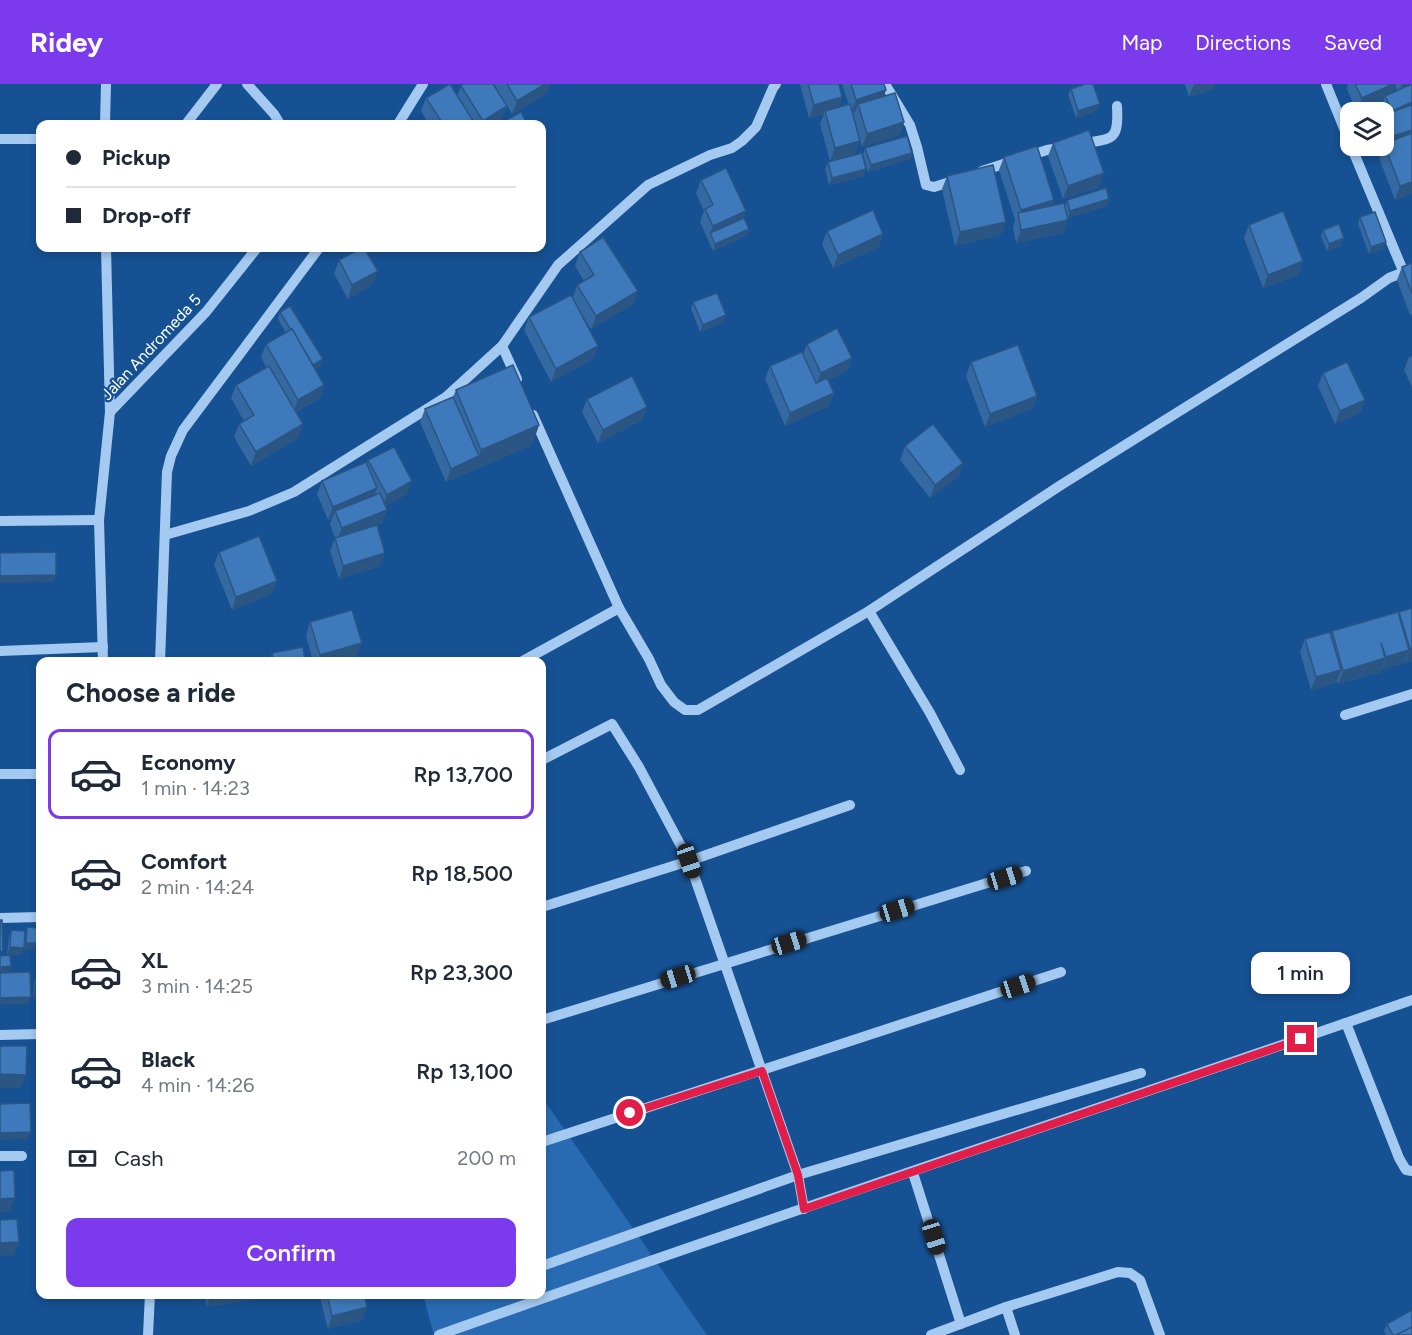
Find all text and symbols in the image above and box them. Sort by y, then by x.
text: Ridey [30,25,103,59]
text: Map [1121,30,1162,55]
text: Directions [1195,30,1291,55]
text: Saved [1324,30,1382,55]
map controls [1340,102,1394,156]
button: layers [1340,102,1394,156]
text: Pickup [102,144,171,171]
text: Drop-off [102,202,191,229]
street label: Jalan Andromeda 5 [97,290,205,404]
text: Choose a ride [66,676,235,709]
icon: car [69,747,123,801]
text: Economy [141,749,236,776]
text: Rp 13,700 [413,761,513,788]
text: 1 min · 14:23 [141,776,250,800]
car [675,841,703,881]
icon: car [69,846,123,900]
text: Comfort [141,848,227,875]
text: Rp 18,500 [411,860,513,887]
car [985,864,1025,892]
text: 2 min · 14:24 [141,875,254,899]
car [877,896,917,924]
car [769,929,809,957]
icon: car [69,945,123,999]
text: XL [141,947,168,974]
callout: 1 min [1252,952,1350,994]
text: Rp 23,300 [410,959,513,986]
text: 1 min [1277,961,1324,985]
car [658,963,698,991]
car [998,972,1038,1000]
text: 3 min · 14:25 [141,974,253,998]
route end [1287,1025,1314,1052]
icon: car [69,1044,123,1098]
text: Black [141,1046,195,1073]
text: Rp 13,100 [416,1058,513,1085]
text: 4 min · 14:26 [141,1073,254,1097]
route start [616,1099,643,1126]
icon: cash [66,1142,99,1175]
text: Cash [114,1145,164,1172]
text: 200 m [457,1146,516,1170]
car [920,1217,948,1257]
button: Confirm [66,1218,516,1287]

